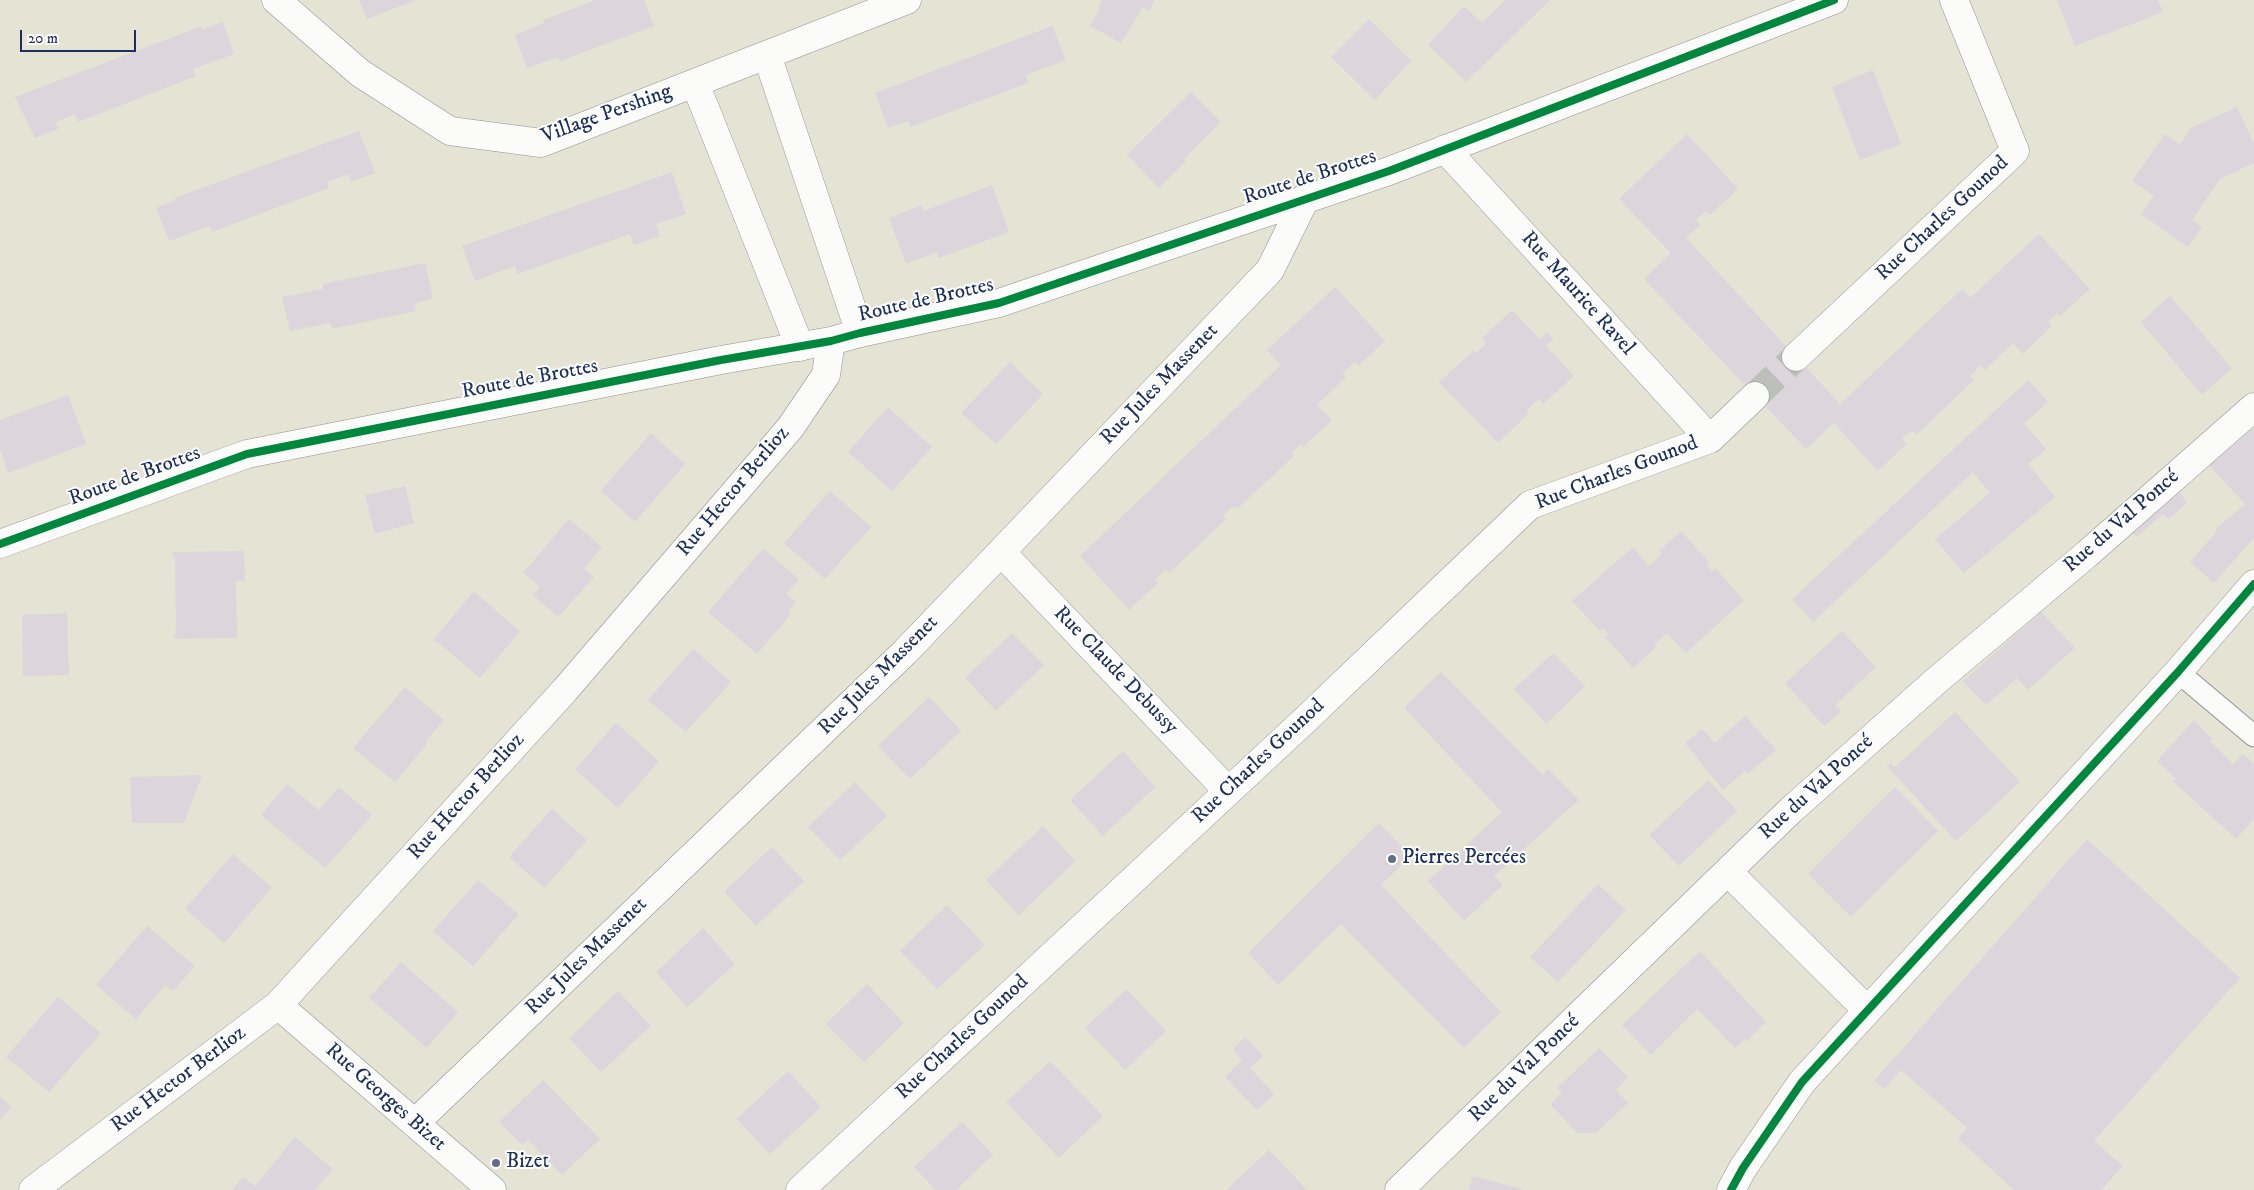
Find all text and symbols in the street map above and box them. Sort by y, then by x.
scale bar [22,20,139,52]
text: 20 m [28,29,58,48]
street label: Village Pershing [539,80,675,150]
street label: Route de Brottes [1240,145,1380,211]
street label: Rue Charles Gounod [1872,151,2014,287]
street label: Rue Maurice Ravel [1515,227,1639,361]
street label: Route de Brottes [856,273,996,329]
street label: Rue Jules Massenet [1096,319,1224,451]
street label: Route de Brottes [460,354,600,406]
street label: Rue Hector Berlioz [672,422,796,562]
street label: Rue Charles Gounod [1532,431,1702,517]
street label: Route de Brottes [66,442,204,512]
street label: Rue du Val Poncé [2059,465,2185,579]
street label: Rue Claude Debussy [1047,602,1183,740]
street label: Rue Jules Massenet [814,611,944,741]
street label: Rue Charles Gounod [1188,694,1330,830]
street label: Rue Hector Berlioz [403,728,531,866]
street label: Rue du Val Poncé [1755,730,1879,846]
place label: Pierres Percées [1402,846,1526,872]
marker: Pierres Percées [1386,853,1398,865]
street label: Rue Jules Massenet [521,893,653,1021]
street label: Rue Charles Gounod [892,970,1034,1106]
street label: Rue du Val Poncé [1464,1010,1586,1128]
street label: Rue Hector Berlioz [107,1021,251,1139]
street label: Rue Georges Bizet [319,1039,451,1157]
place label: Bizet [506,1150,549,1176]
marker: Bizet [490,1157,502,1169]

